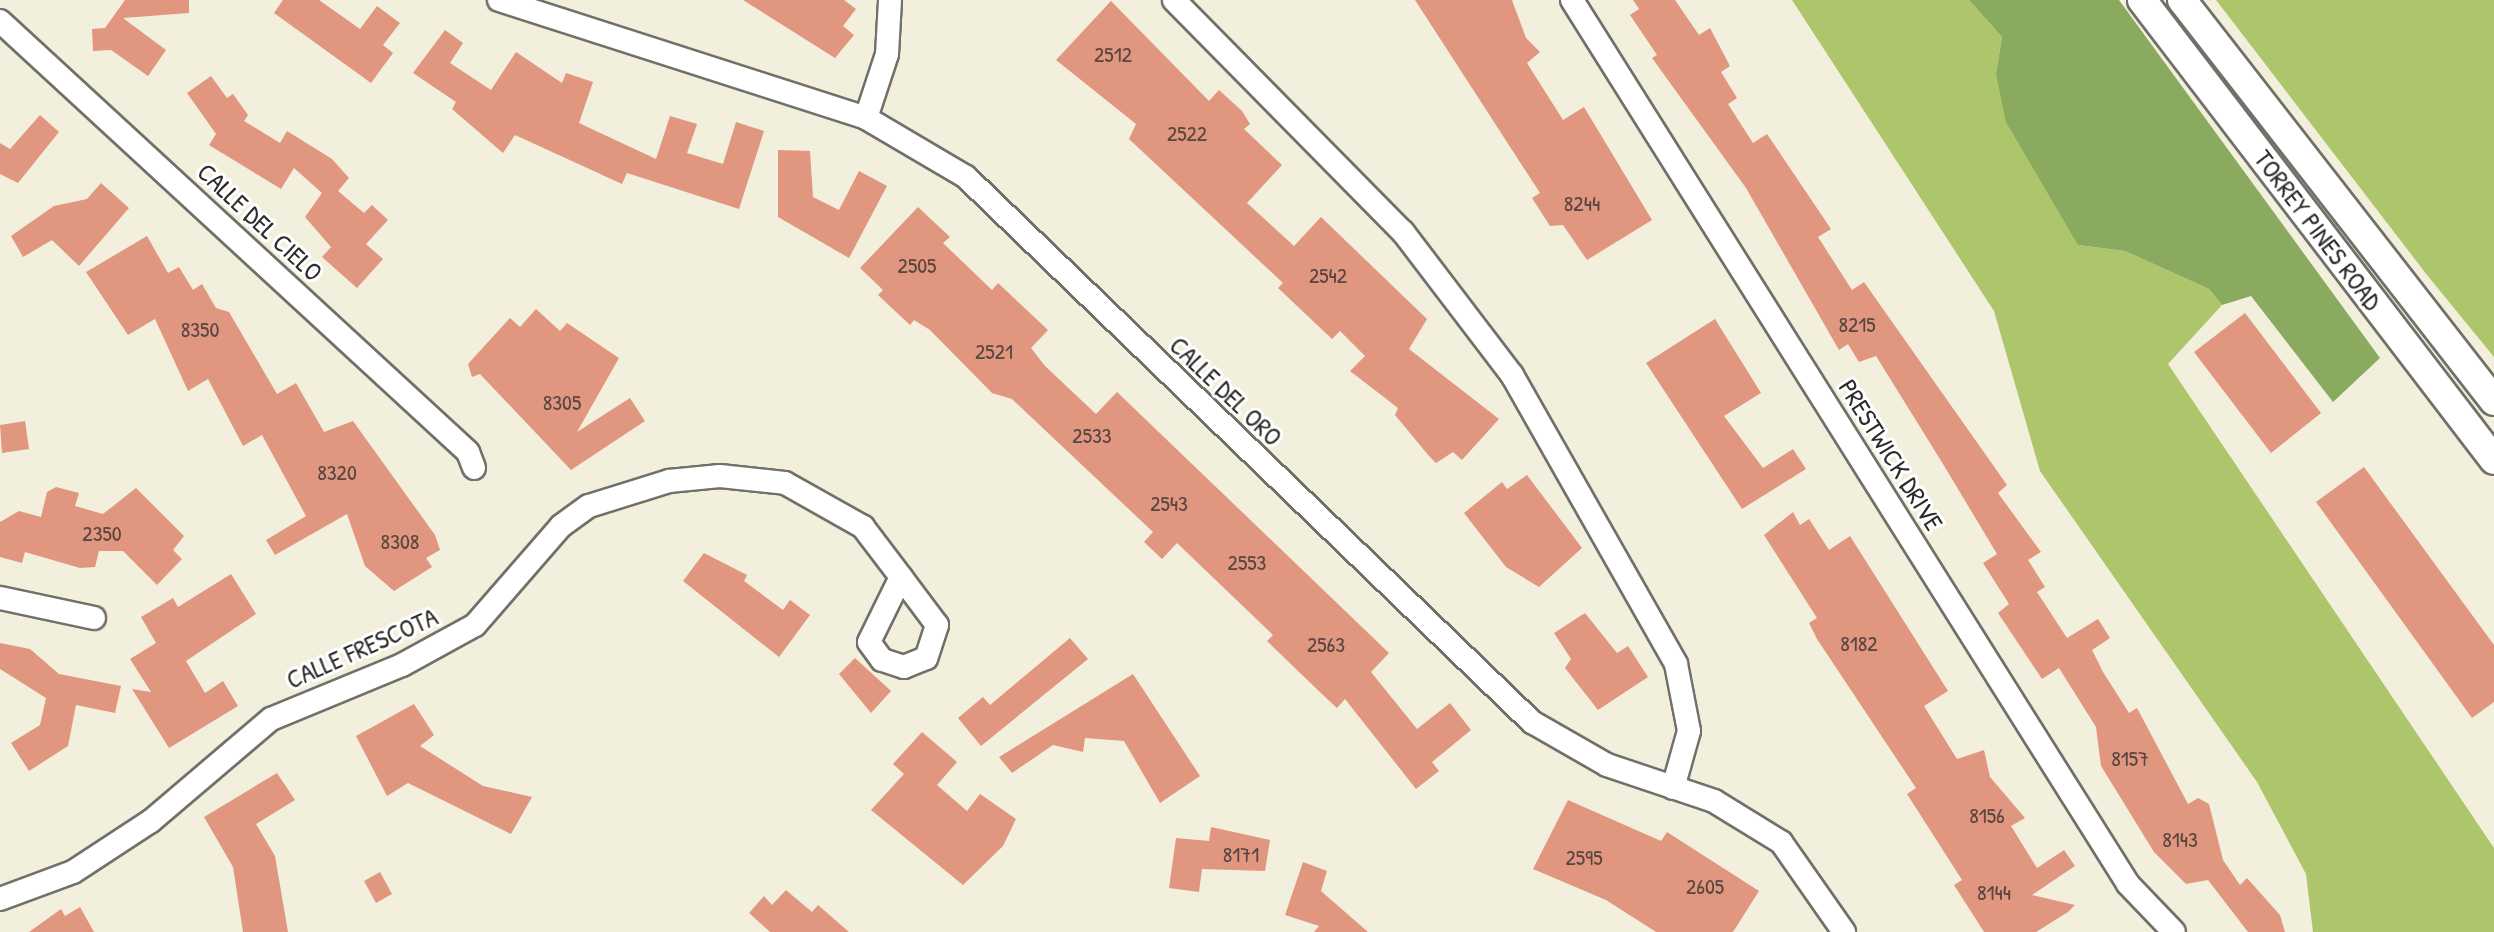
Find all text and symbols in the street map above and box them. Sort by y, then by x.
house number: 2512 [1094,42,1132,68]
house number: 2522 [1167,121,1207,147]
street label: TORREY PINES ROAD [2248,144,2388,316]
street label: CALLE DEL CIELO [191,156,329,288]
house number: 8244 [1564,191,1600,217]
house number: 2505 [898,253,936,279]
house number: 2542 [1309,263,1347,289]
house number: 8215 [1838,312,1876,338]
house number: 8350 [181,317,219,343]
street label: CALLE DEL ORO [1163,330,1289,452]
house number: 2521 [975,339,1013,365]
street label: PRESTWICK DRIVE [1832,374,1950,536]
house number: 8305 [543,390,581,416]
house number: 2533 [1072,423,1112,449]
house number: 8320 [317,460,357,486]
house number: 2543 [1150,491,1188,517]
house number: 2350 [82,521,122,547]
house number: 8308 [381,529,419,555]
house number: 2553 [1228,550,1266,576]
street label: CALLE FRESCOTA [282,601,442,695]
house number: 8182 [1840,631,1878,657]
house number: 2563 [1307,632,1345,658]
house number: 8157 [2111,746,2149,772]
house number: 8156 [1969,803,2005,829]
house number: 8143 [2162,827,2198,853]
house number: 8171 [1223,842,1259,868]
house number: 2595 [1566,845,1602,871]
house number: 2605 [1686,874,1724,900]
house number: 8144 [1977,880,2011,906]

